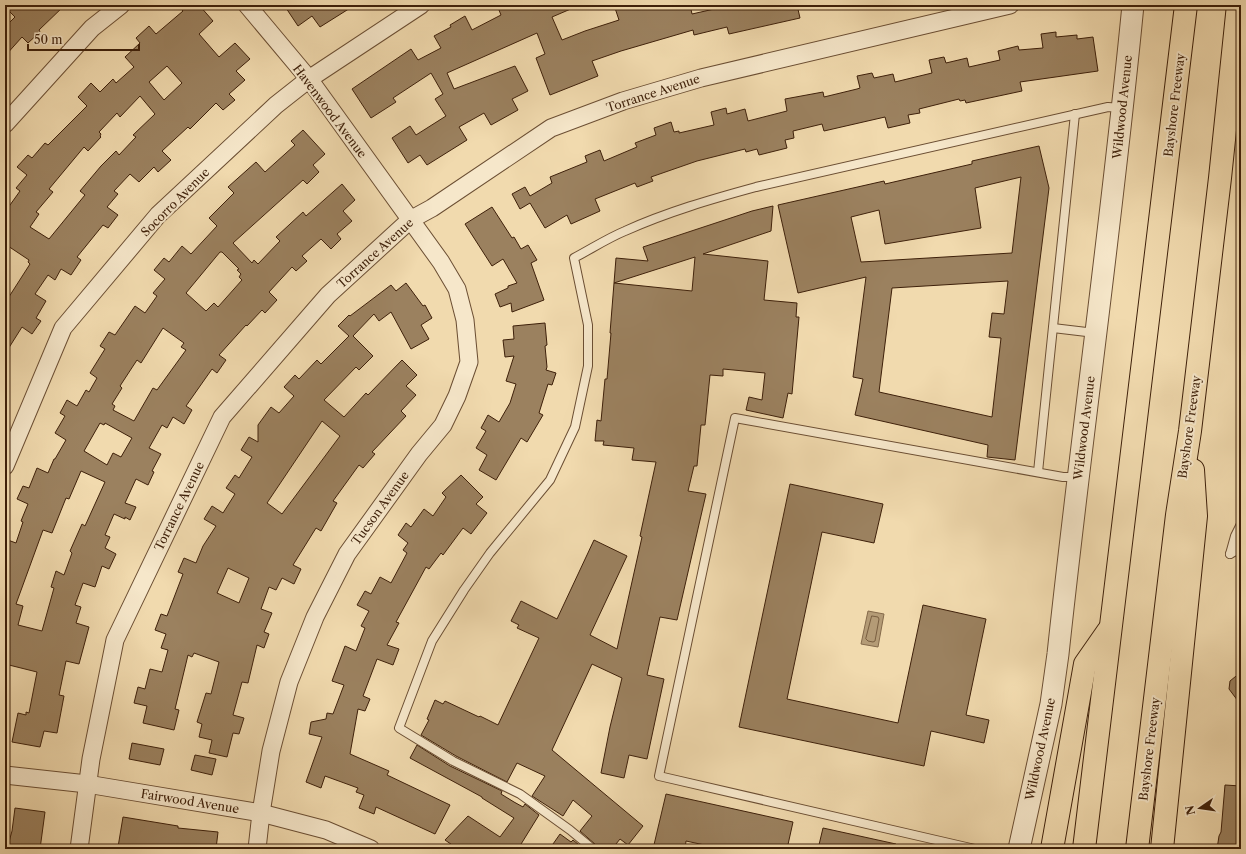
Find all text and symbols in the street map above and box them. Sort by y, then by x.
scale bar [28,26,139,52]
text: 50 m [34,32,63,47]
street label: Bayshore Freeway [1160,52,1188,158]
street label: Wildwood Avenue [1109,54,1135,161]
street label: Havenwood Avenue [290,61,370,161]
street label: Torrance Avenue [604,71,702,115]
street label: Socorro Avenue [138,164,213,239]
street label: Torrance Avenue [334,215,416,291]
street label: Bayshore Freeway [1174,374,1204,480]
street label: Wildwood Avenue [1070,375,1098,482]
street label: Torrance Avenue [151,459,207,553]
street label: Tucson Avenue [348,468,412,548]
street label: Wildwood Avenue [1022,696,1058,803]
street label: Bayshore Freeway [1135,696,1163,802]
street label: Fairwood Avenue [140,786,241,816]
north arrow [1180,788,1220,828]
text: N [1182,804,1198,816]

